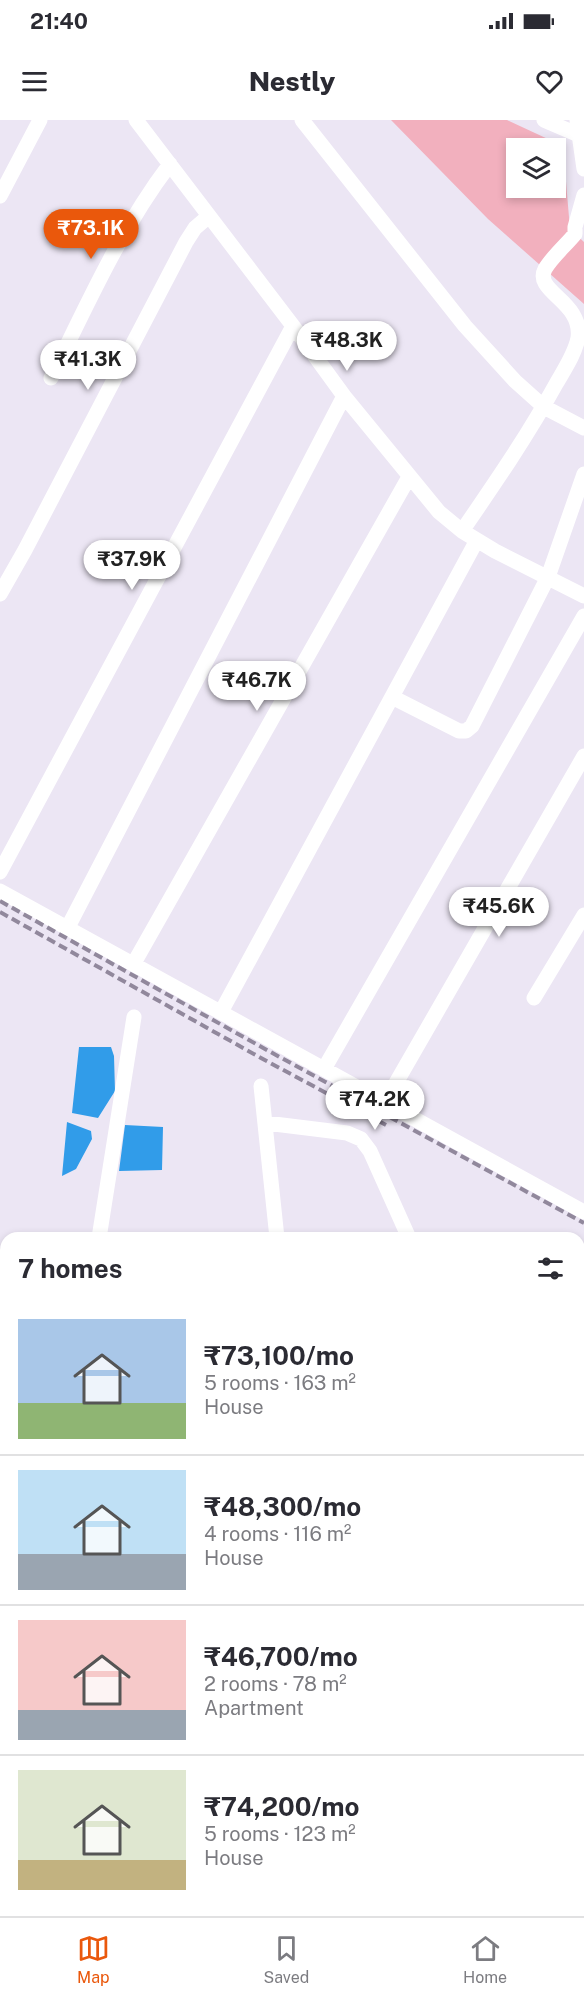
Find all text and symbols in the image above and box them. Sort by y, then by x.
text: 21:40 [30,8,88,34]
icon: menu [18,65,51,98]
text: Nestly [249,65,335,97]
icon: heart [533,65,566,98]
map controls [506,138,566,198]
button: layers [506,138,566,198]
pin: ₹73.1K [42,209,140,260]
text: ₹73.1K [58,216,124,240]
pin: ₹48.3K [298,321,396,372]
text: ₹48.3K [311,328,383,352]
pin: ₹41.3K [39,340,137,391]
text: ₹41.3K [54,347,122,371]
pin: ₹37.9K [83,540,181,591]
text: ₹37.9K [98,547,166,571]
pin: ₹46.7K [208,661,306,712]
text: ₹46.7K [222,668,292,692]
pin: ₹45.6K [450,887,548,938]
text: ₹45.6K [463,894,535,918]
pin: ₹74.2K [326,1080,424,1131]
text: ₹74.2K [339,1087,411,1111]
icon: filters [534,1252,567,1285]
text: 7 homes [18,1253,122,1284]
text: ₹73,100/mo [204,1340,354,1371]
icon: home [66,1343,138,1415]
text: 5 rooms · 163 m² [204,1371,356,1395]
text: House [204,1395,264,1419]
text: ₹48,300/mo [204,1491,361,1522]
icon: home [66,1494,138,1566]
text: 4 rooms · 116 m² [204,1522,351,1546]
text: House [204,1546,264,1570]
text: ₹46,700/mo [204,1641,358,1672]
icon: home [66,1644,138,1716]
text: 2 rooms · 78 m² [204,1672,347,1696]
text: Apartment [204,1696,304,1720]
text: ₹74,200/mo [204,1791,360,1822]
icon: home [66,1794,138,1866]
text: 5 rooms · 123 m² [204,1822,356,1846]
text: House [204,1846,264,1870]
tab: Map [77,1932,110,1987]
tab: Saved [264,1932,309,1987]
tab: Home [463,1932,507,1987]

